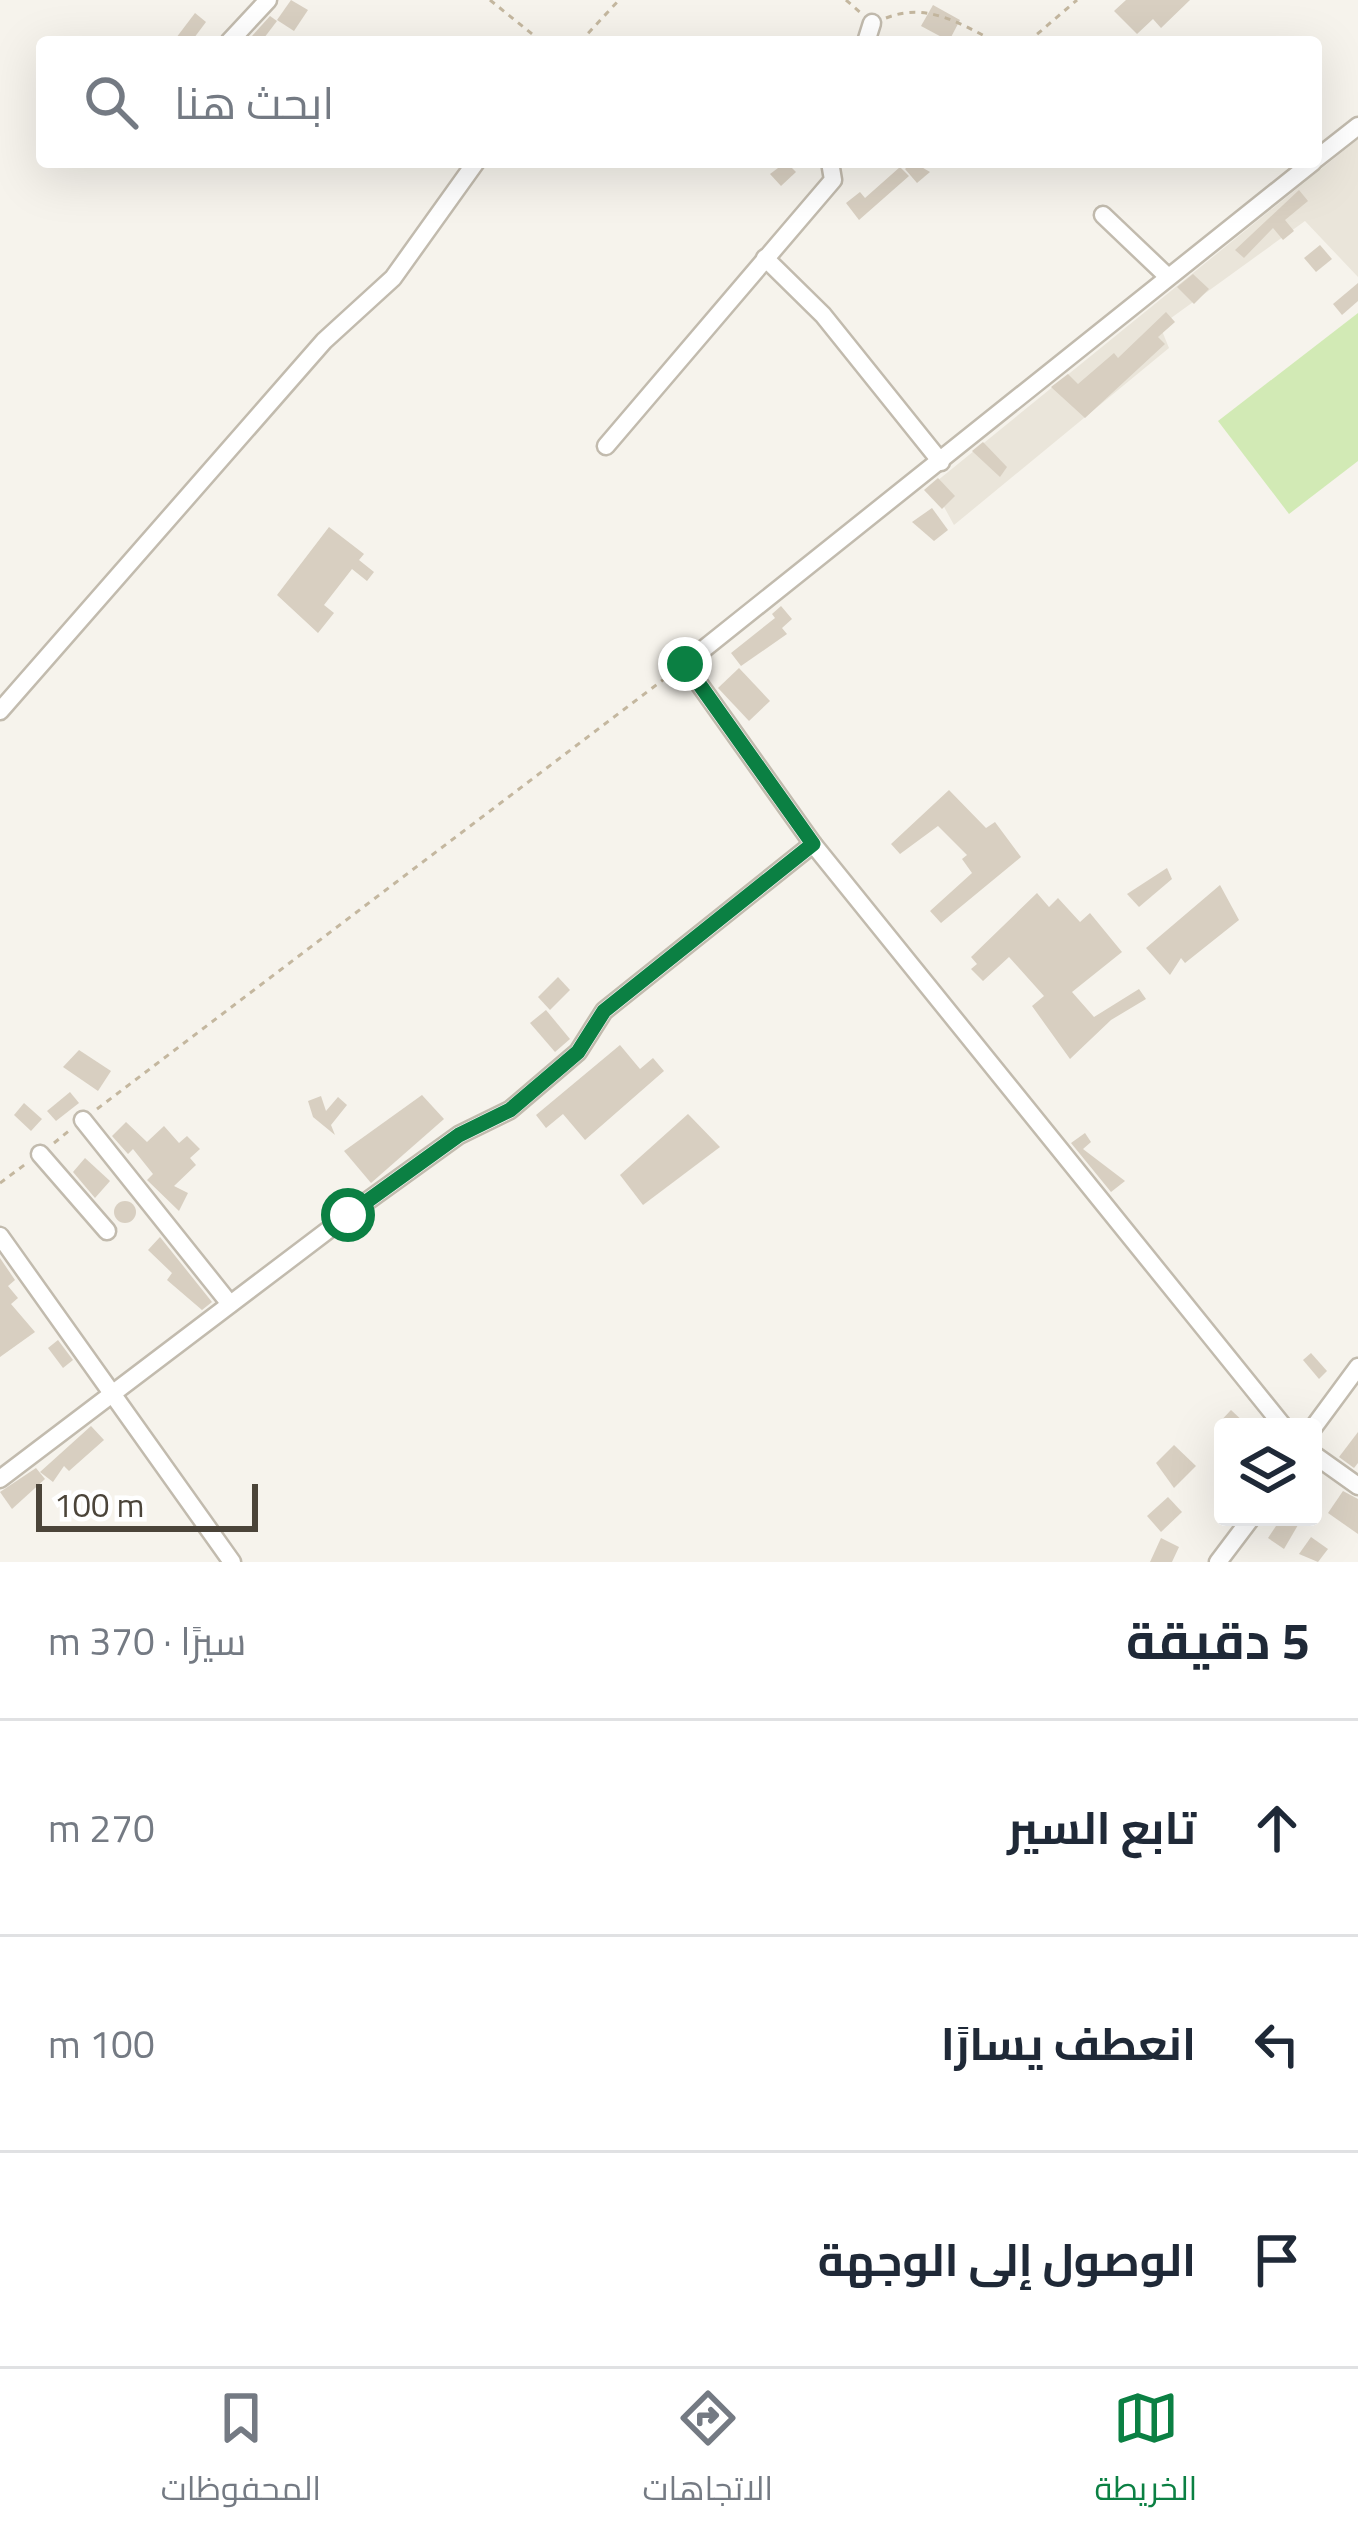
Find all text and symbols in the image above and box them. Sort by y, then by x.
search box [36,36,1322,168]
text: ابحث هنا [174,68,334,136]
icon: search [78,69,144,135]
route end [658,637,712,691]
route start [321,1188,375,1242]
map controls [1214,1418,1322,1526]
button: layers [1214,1418,1322,1526]
scale bar [36,1478,258,1531]
text: 100 m [54,1480,144,1530]
text: 5 دقيقة [1126,1601,1310,1679]
text: سيرًا · 370 m [48,1611,246,1670]
text: تابع السير [1007,1793,1196,1861]
icon: ahead [1244,1795,1310,1861]
text: 270 m [48,1798,155,1857]
text: انعطف يسارًا [941,2009,1196,2077]
icon: left [1244,2011,1310,2077]
text: 100 m [48,2014,155,2073]
text: الوصول إلى الوجهة [818,2225,1196,2293]
icon: arrive [1244,2227,1310,2293]
tab: المحفوظات [161,2385,321,2519]
tab: الاتجاهات [643,2385,773,2519]
tab: الخريطة [1094,2385,1197,2519]

